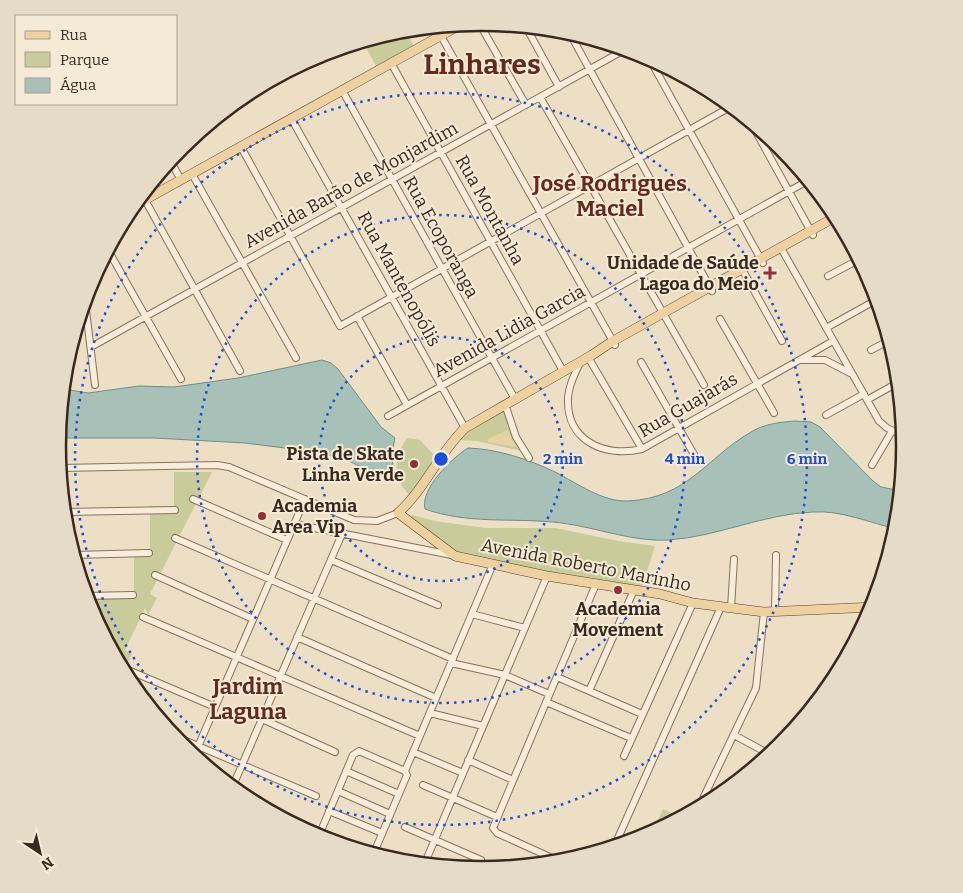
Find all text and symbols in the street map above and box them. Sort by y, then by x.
legend [15,15,178,105]
text: Rua [60,26,87,44]
district label: Linhares [423,48,541,81]
text: Parque [60,51,109,69]
text: Água [60,76,96,94]
street label: Avenida Barão de Monjardim [240,117,462,253]
street label: Rua Montanha [451,151,529,269]
district label: José Rodrigues Maciel [532,170,687,222]
street label: Rua Ecoporanga [398,172,484,302]
street label: Rua Mantenopólis [353,208,445,350]
place label: Unidade de Saúde Lagoa do Meio [607,252,759,295]
marker: Unidade de Saúde Lagoa do Meio [763,266,777,280]
street label: Avenida Lidia Garcia [429,280,589,382]
street label: Rua Guajarás [635,368,741,442]
place label: Pista de Skate Linha Verde [286,443,404,486]
centre of rings [432,450,450,468]
text: 2 min [543,450,583,468]
text: 4 min [665,450,706,468]
text: 6 min [787,450,827,468]
marker: Pista de Skate Linha Verde [408,458,420,470]
place label: Academia Area Vip [272,495,357,538]
marker: Academia Area Vip [256,510,268,522]
street label: Avenida Roberto Marinho [479,534,693,596]
marker: Academia Movement [612,584,624,596]
place label: Academia Movement [573,598,663,641]
district label: Jardim Laguna [209,673,287,725]
north arrow [15,828,65,878]
text: N [38,853,56,873]

